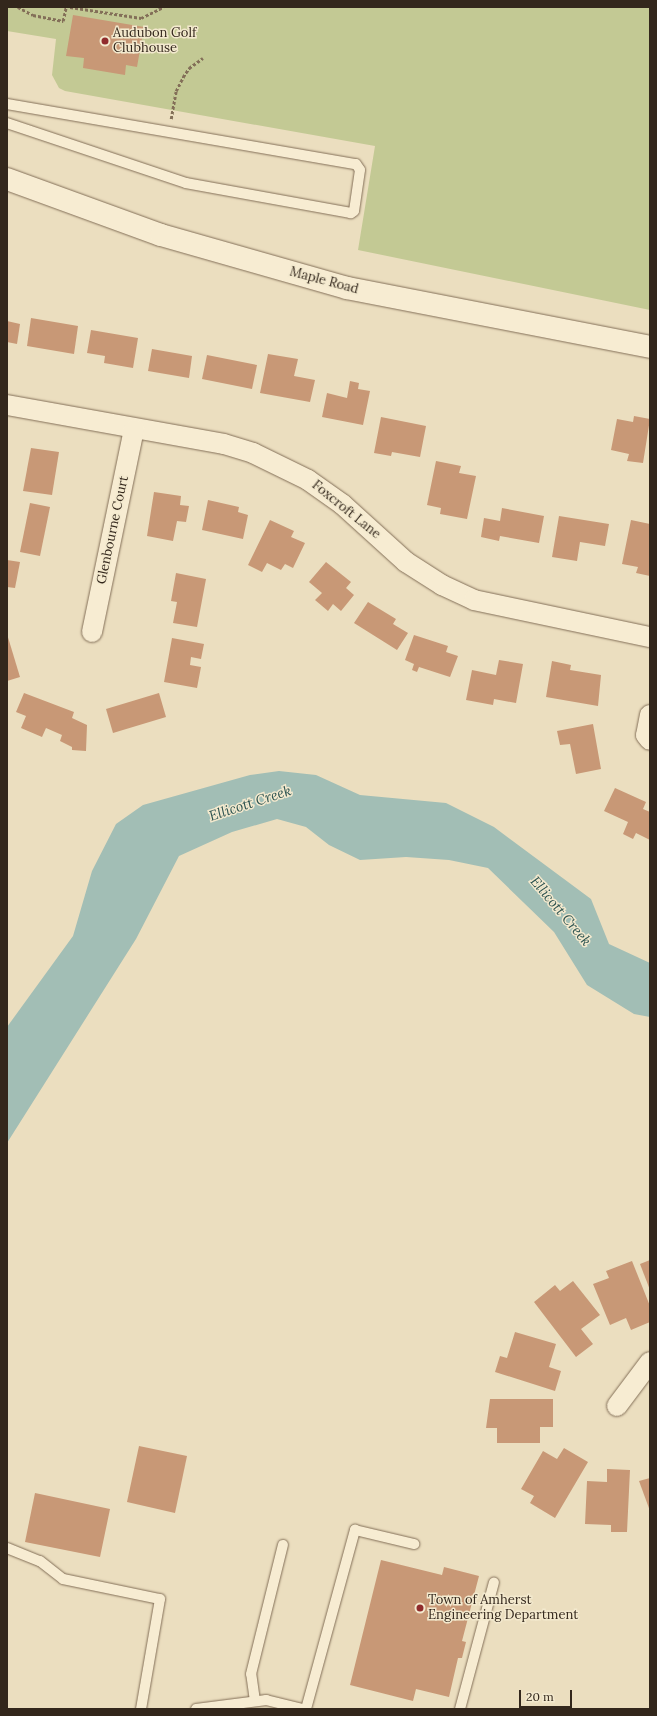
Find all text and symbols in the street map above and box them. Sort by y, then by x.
place label: Audubon Golf Clubhouse [113,26,196,57]
marker: Audubon Golf Clubhouse [100,36,110,46]
street label: Maple Road [288,264,360,298]
street label: Glenbourne Court [94,474,132,586]
street label: Foxcroft Lane [309,478,383,542]
water label: Ellicott Creek [207,782,293,824]
water label: Ellicott Creek [527,873,595,949]
place label: Town of Amherst Engineering Department [428,1593,578,1624]
marker: Town of Amherst Engineering Department [415,1603,425,1613]
scale bar [521,1682,574,1708]
text: 20 m [526,1689,554,1704]

